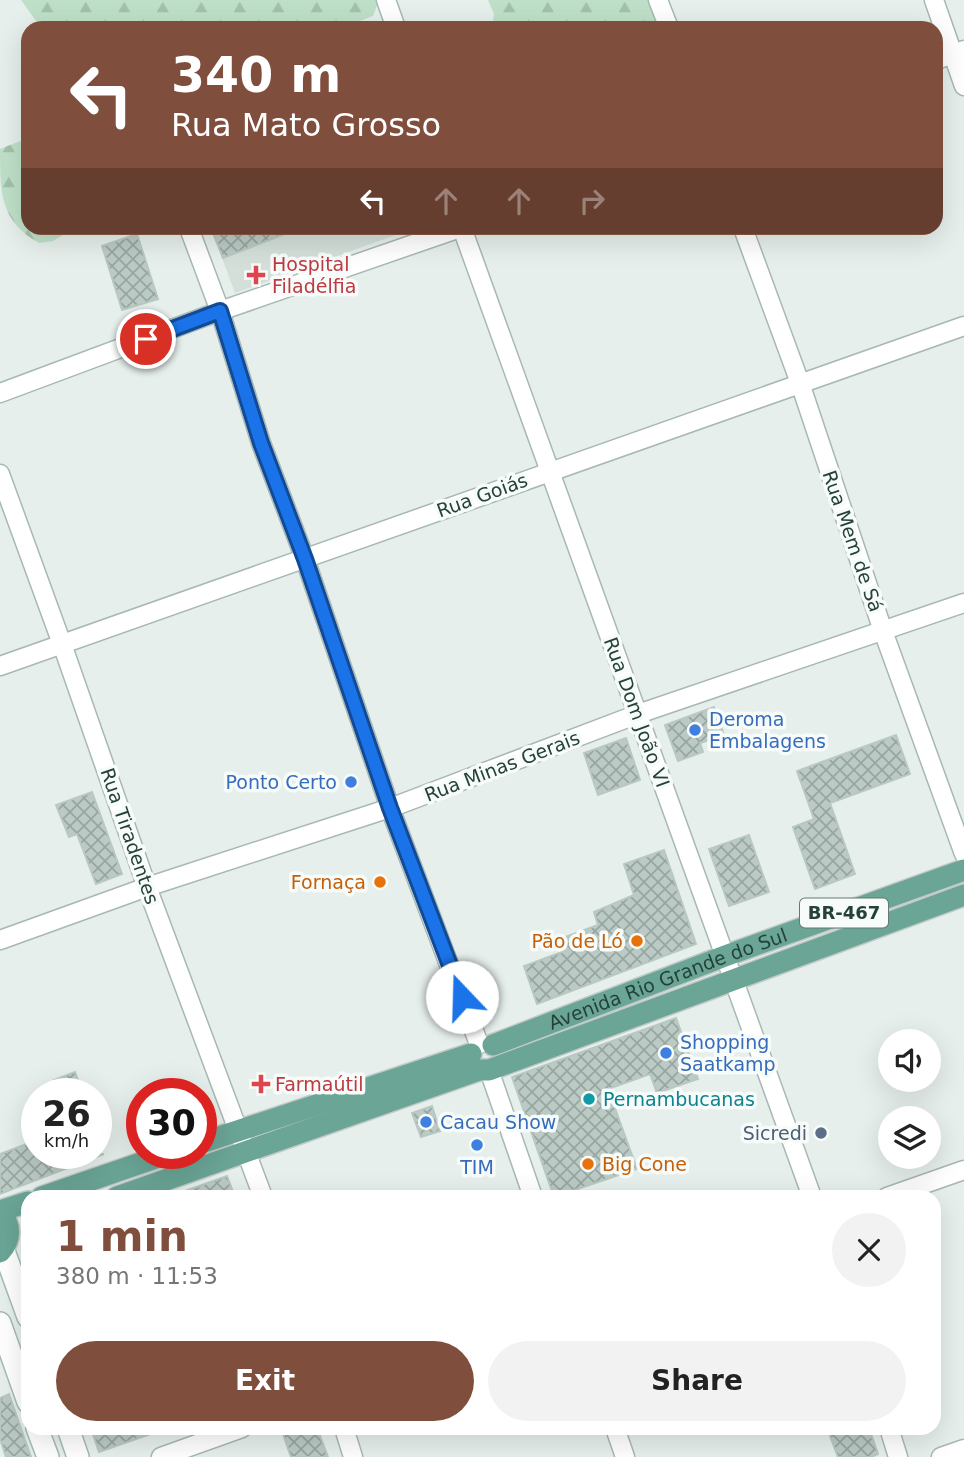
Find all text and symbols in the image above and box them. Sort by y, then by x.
text: 340 m [171,47,341,104]
icon: left [56,49,147,140]
text: Rua Mato Grosso [171,106,441,144]
icon: left [354,182,392,220]
icon: ahead [427,182,465,220]
icon: ahead [500,182,538,220]
icon: right [573,182,611,220]
place label: Hospital Filadélfia [272,253,356,297]
marker: Hospital Filadélfia [246,265,266,285]
pin [116,309,176,369]
icon: arrive [127,320,165,358]
street label: Rua Mem de Sá [818,467,888,615]
street label: Rua Goiás [433,468,531,522]
street label: Rua Dom João VI [600,634,674,790]
place label: Deroma Embalagens [709,708,826,752]
marker: Deroma Embalagens [687,722,703,738]
street label: Rua Minas Gerais [421,726,583,806]
street label: Rua Tiradentes [96,765,164,907]
place label: Ponto Certo [226,771,337,793]
marker: Ponto Certo [343,774,359,790]
place label: Fornaça [291,871,366,893]
marker: Fornaça [372,874,388,890]
road number: BR-467 [800,898,888,928]
street label: Avenida Rio Grande do Sul [545,924,790,1034]
place label: Pão de Ló [531,930,623,952]
marker: Pão de Ló [629,933,645,949]
position arrow [425,960,499,1034]
map controls [878,1029,941,1169]
button: sound [878,1029,941,1092]
place label: Shopping Saatkamp [680,1031,776,1075]
marker: Shopping Saatkamp [658,1045,674,1061]
place label: Farmaútil [275,1073,364,1095]
marker: Farmaútil [253,1076,269,1092]
speed limit sign: 30 [126,1078,217,1169]
place label: Pernambucanas [603,1088,755,1110]
marker: Pernambucanas [581,1091,597,1107]
text: 26 [42,1094,91,1134]
button: layers [878,1106,941,1169]
place label: Cacau Show [440,1111,556,1133]
marker: Cacau Show [418,1114,434,1130]
place label: Sicredi [743,1122,807,1144]
marker: Sicredi [813,1125,829,1141]
text: km/h [44,1130,89,1151]
marker: TIM [469,1137,485,1153]
place label: Big Cone [602,1153,687,1175]
place label: TIM [459,1156,494,1178]
marker: Big Cone [580,1156,596,1172]
text: 1 min [56,1212,188,1261]
button: close [832,1213,906,1287]
text: 380 m · 11:53 [56,1263,218,1289]
button: Exit [56,1341,474,1421]
button: Share [488,1341,906,1421]

